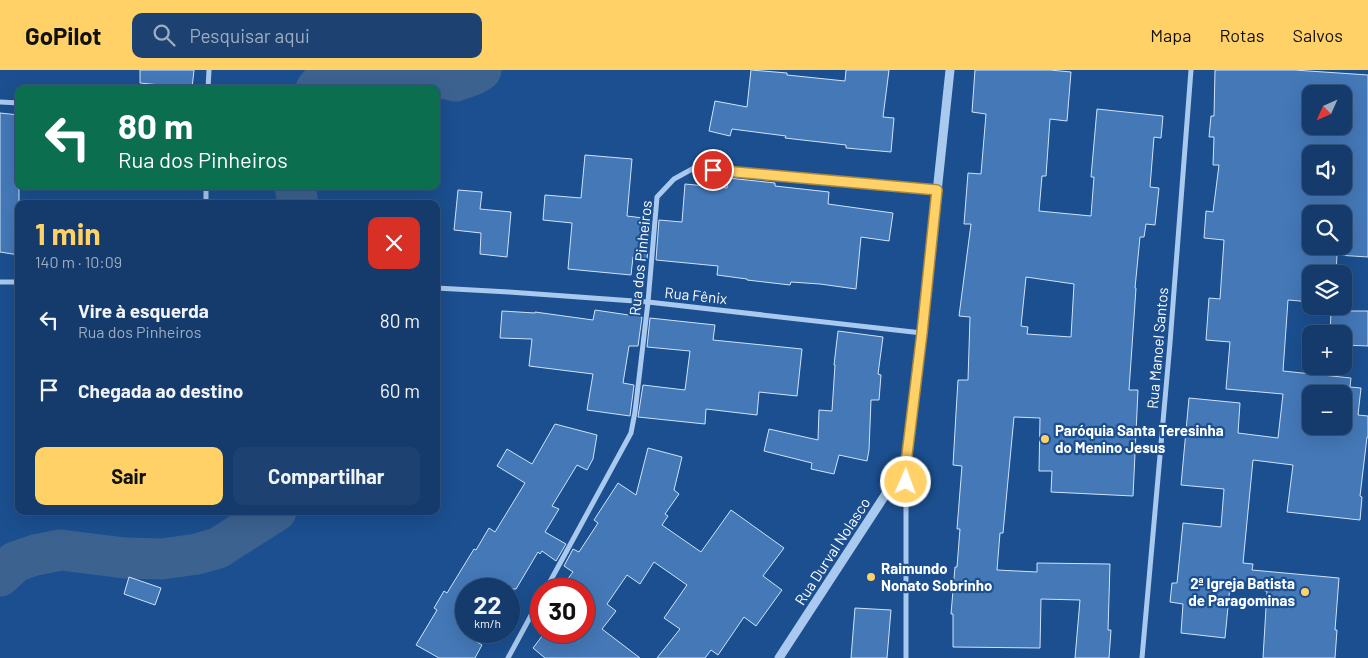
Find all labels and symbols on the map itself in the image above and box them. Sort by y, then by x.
north arrow [1302,85,1352,135]
pin [692,149,734,191]
street label: Rua dos Pinheiros [625,199,655,317]
street label: Rua Fênix [664,283,728,307]
street label: Rua Manoel Santos [1143,286,1171,410]
place label: Paróquia Santa Teresinha do Menino Jesus [1055,421,1224,456]
marker: Paróquia Santa Teresinha do Menino Jesus [1039,433,1051,445]
position arrow [879,455,931,507]
street label: Rua Durval Nolasco [791,494,873,608]
place label: Raimundo Nonato Sobrinho [881,559,992,594]
marker: Raimundo Nonato Sobrinho [865,571,877,583]
place label: 2ª Igreja Batista de Paragominas [1188,574,1295,609]
speed limit sign: 30 [530,578,595,643]
marker: 2ª Igreja Batista de Paragominas [1299,586,1311,598]

